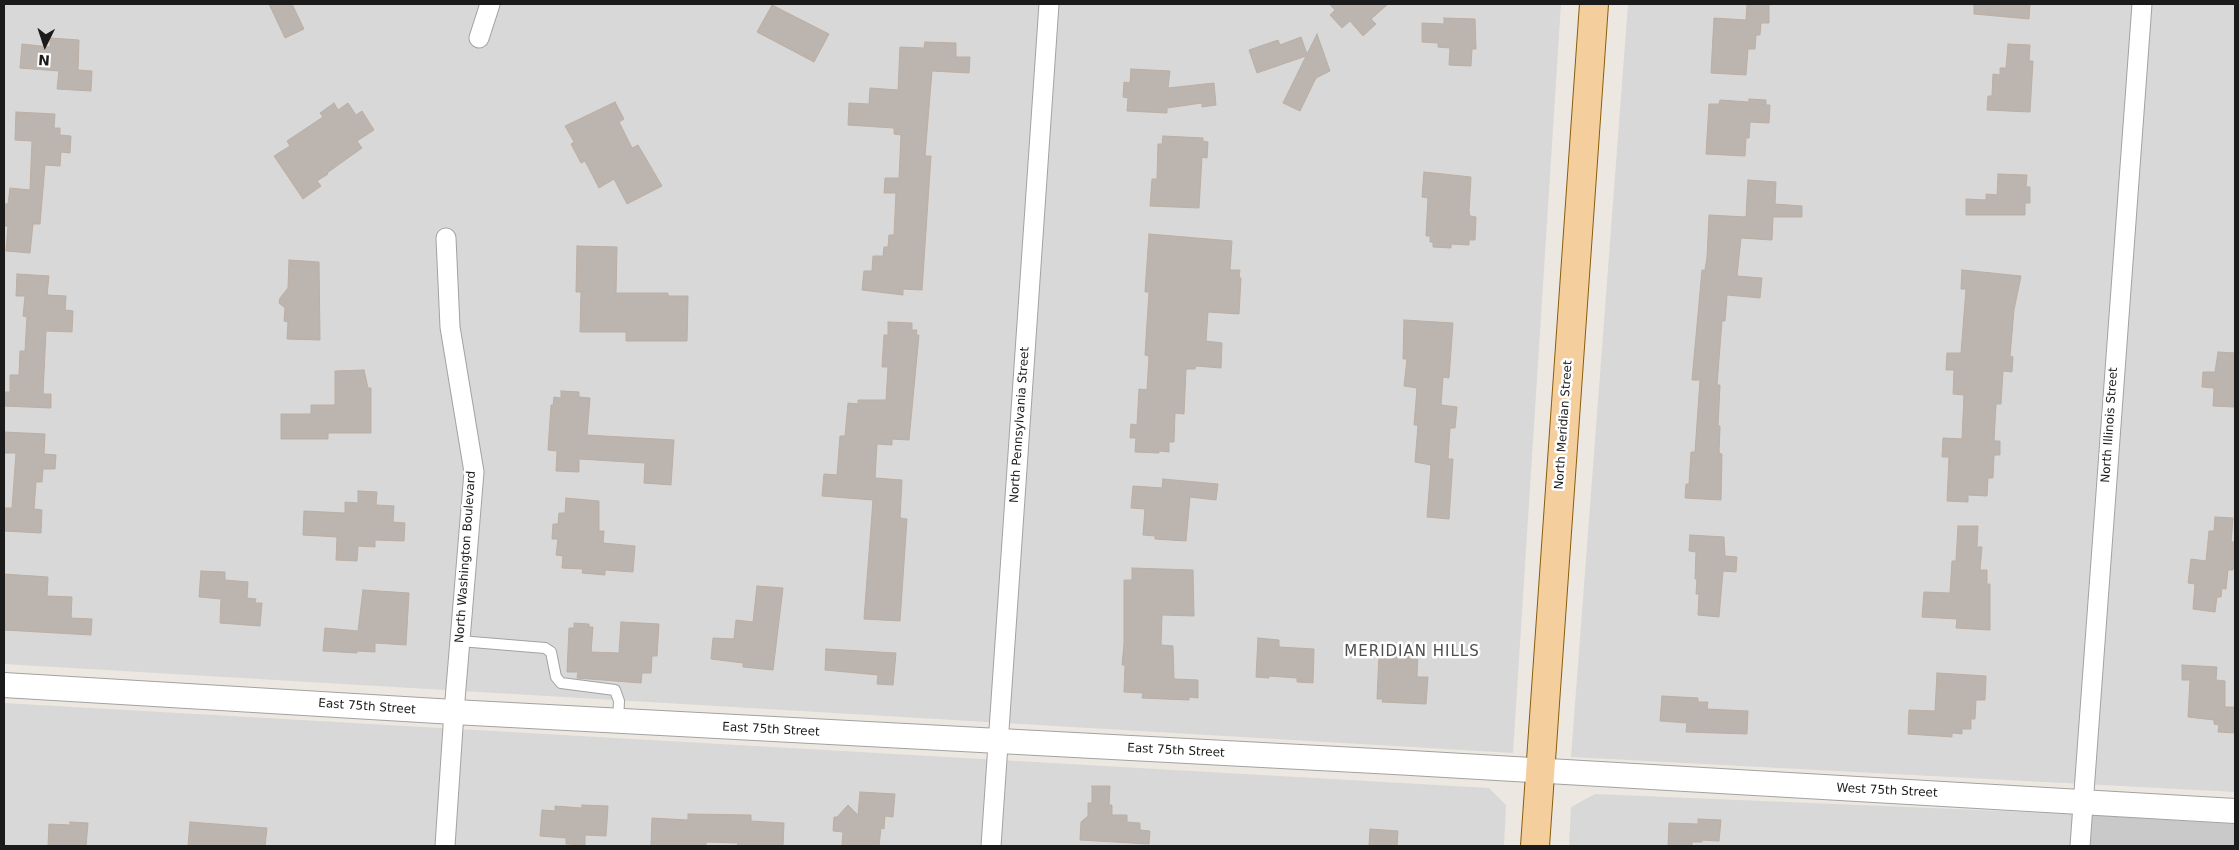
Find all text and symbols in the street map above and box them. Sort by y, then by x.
north arrow [20,20,70,70]
text: N [38,52,50,68]
street label: North Pennsylvania Street [1007,346,1033,504]
street label: North Meridian Street [1552,360,1576,490]
street label: North Illinois Street [2099,367,2121,483]
street label: North Washington Boulevard [453,471,479,643]
district label: MERIDIAN HILLS [1343,643,1481,661]
street label: East 75th Street [318,696,416,718]
street label: East 75th Street [722,720,820,740]
street label: East 75th Street [1127,741,1225,761]
street label: West 75th Street [1836,781,1938,801]

